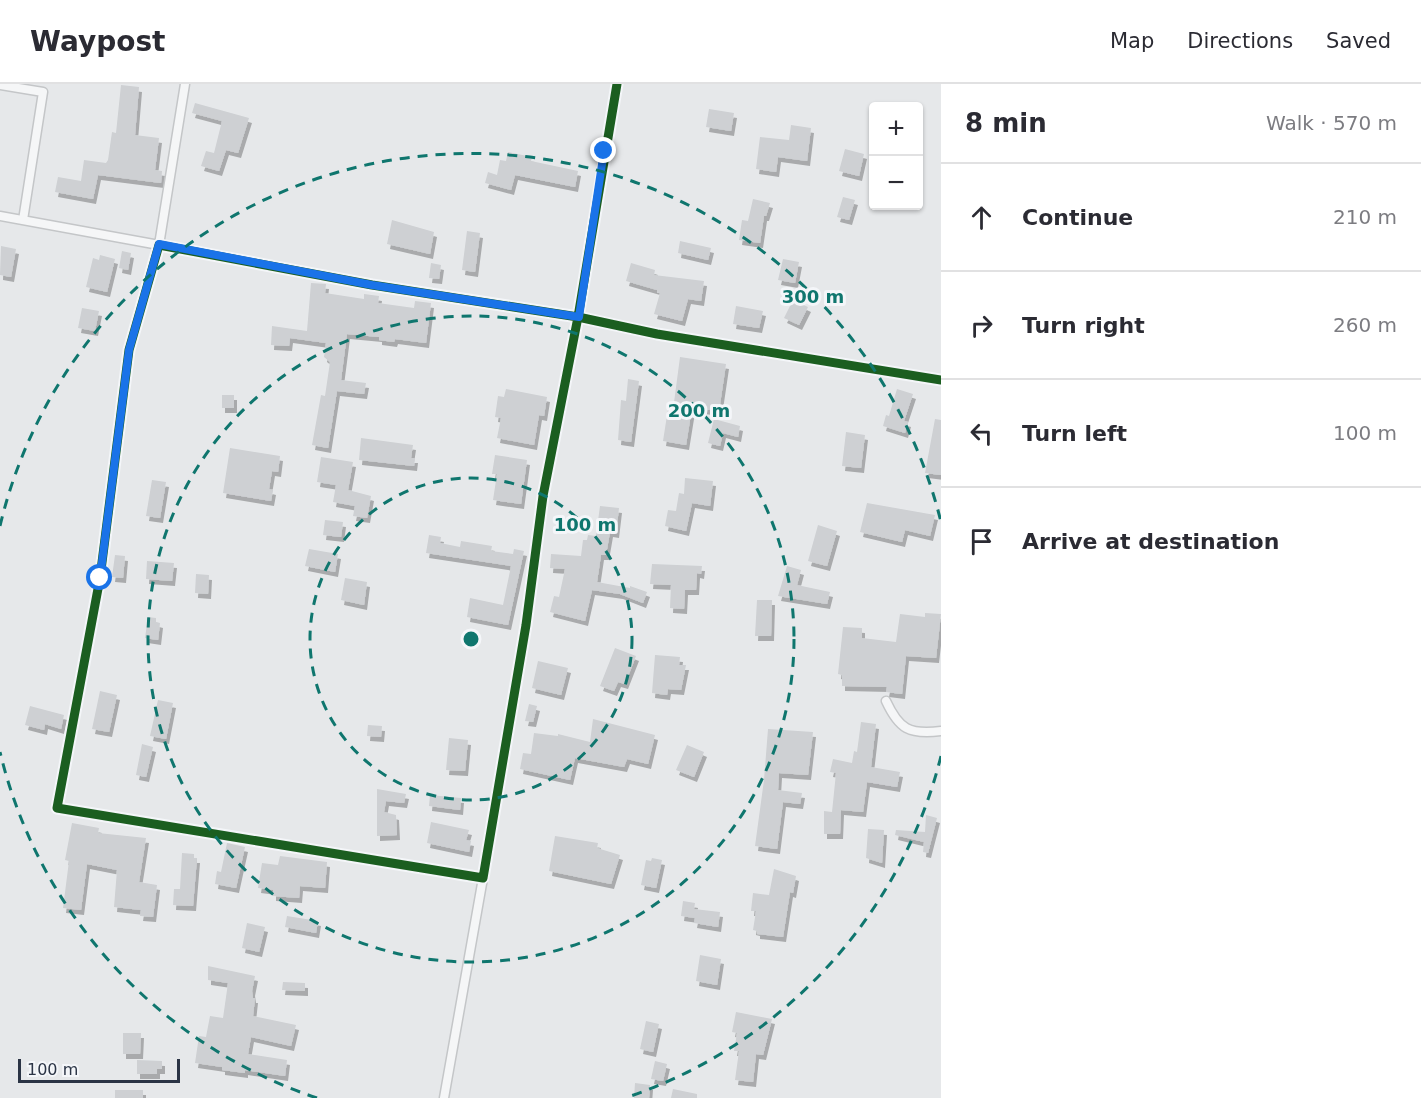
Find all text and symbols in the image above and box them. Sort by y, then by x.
text: Waypost [30,25,166,58]
text: Map [1110,29,1154,53]
text: Directions [1187,29,1293,53]
text: Saved [1326,29,1391,53]
map controls [869,102,923,210]
button: + [869,102,923,156]
text: 8 min [965,108,1047,138]
text: Walk · 570 m [1266,111,1397,135]
route end [590,137,616,163]
button: − [869,156,923,210]
icon: ahead [965,201,998,234]
text: Continue [1022,205,1133,230]
text: 210 m [1333,205,1397,229]
text: 300 m [782,286,844,307]
icon: right [965,309,998,342]
text: Turn right [1022,313,1145,338]
text: 260 m [1333,313,1397,337]
text: 200 m [668,400,730,421]
icon: left [965,417,998,450]
text: Turn left [1022,421,1127,446]
text: 100 m [1333,421,1397,445]
text: 100 m [554,514,616,535]
icon: arrive [965,525,998,558]
text: Arrive at destination [1022,529,1279,554]
route start [86,564,112,590]
centre of rings [461,629,481,649]
scale bar [18,1056,180,1084]
text: 100 m [27,1060,78,1079]

